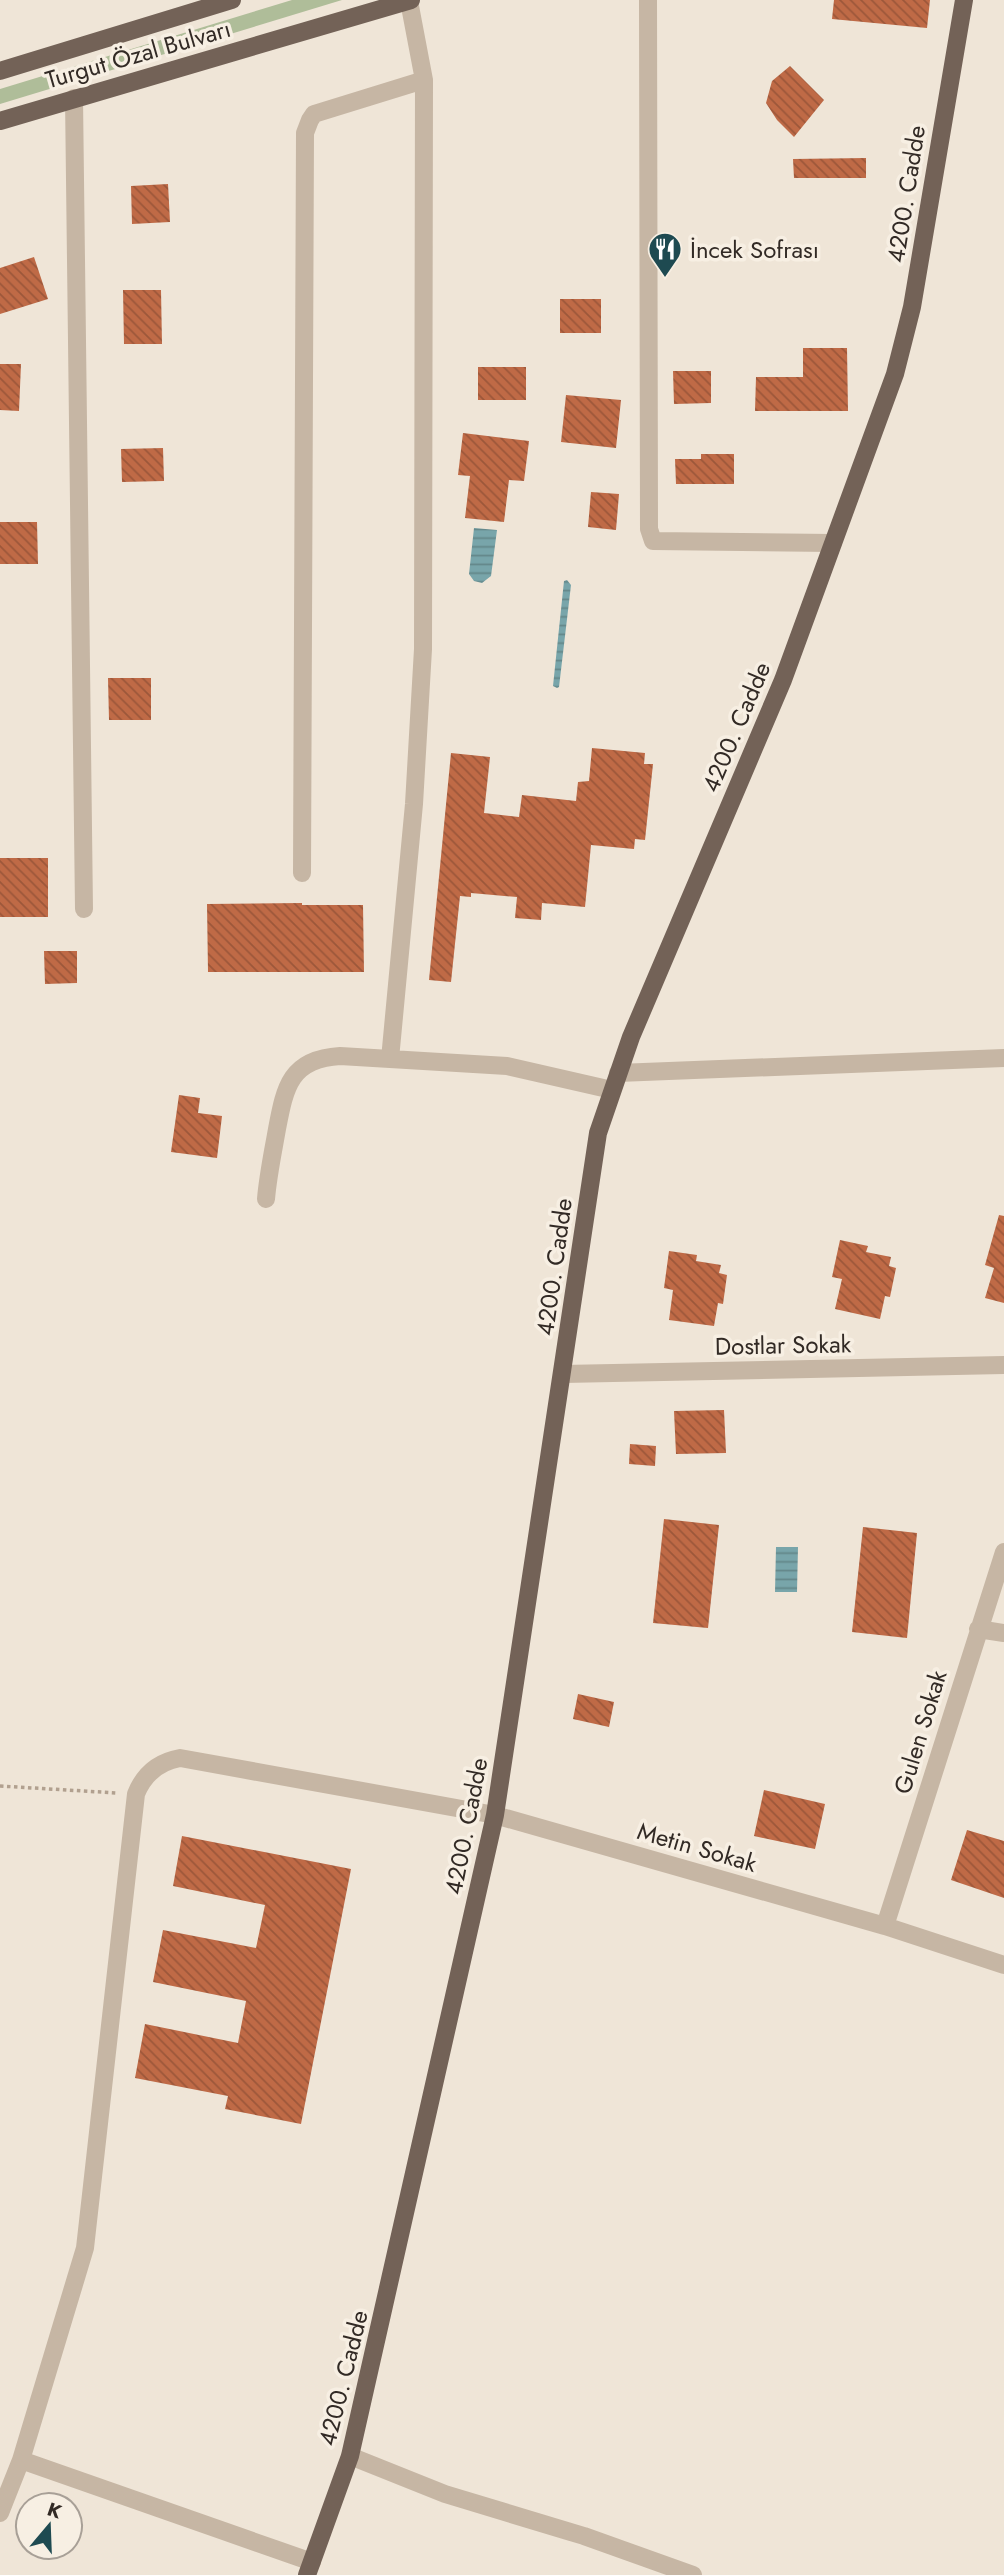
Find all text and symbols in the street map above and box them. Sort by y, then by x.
street label: Turgut Özal Bulvarı [41,11,235,97]
street label: 4200. Cadde [878,123,934,265]
restaurant icon: İncek Sofrası [646,230,684,279]
place label: İncek Sofrası [690,232,819,267]
street label: 4200. Cadde [693,656,779,798]
street label: 4200. Cadde [527,1196,581,1338]
street label: Dostlar Sokak [715,1326,852,1364]
street label: Gulen Sokak [885,1665,956,1798]
street label: 4200. Cadde [436,1755,496,1897]
street label: Metin Sokak [633,1813,761,1881]
street label: 4200. Cadde [309,2307,377,2449]
north arrow [14,2491,84,2561]
text: K [44,2495,66,2526]

